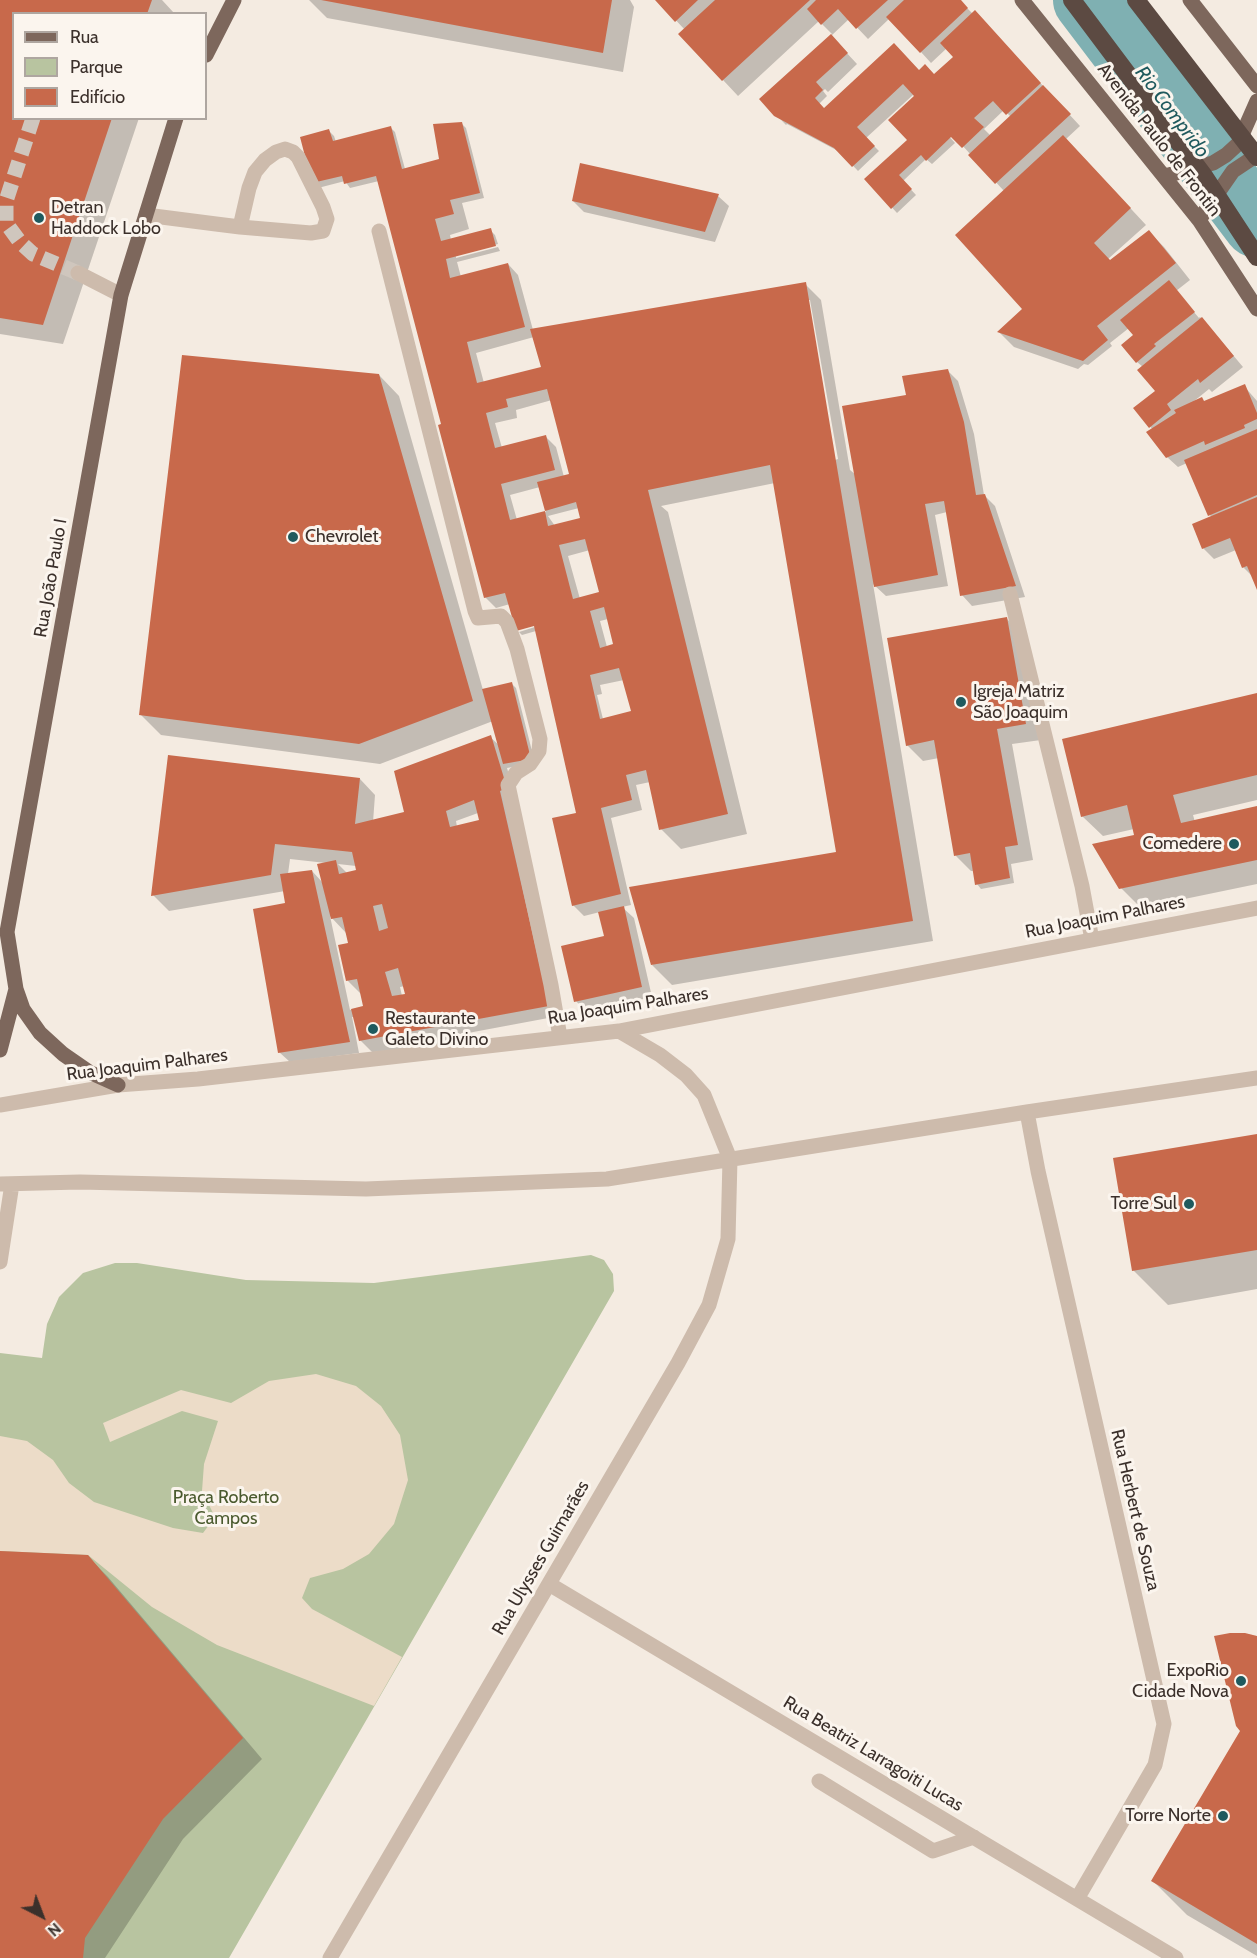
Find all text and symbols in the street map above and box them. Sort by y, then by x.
legend [12,12,207,120]
text: Rua [70,26,99,48]
text: Parque [70,56,123,78]
street label: Avenida Paulo de Frontin [1093,59,1225,221]
water label: Rio Comprido [1130,61,1214,163]
text: Edifício [70,86,125,108]
place label: Detran Haddock Lobo [51,197,161,240]
marker: Detran Haddock Lobo [32,211,46,225]
street label: Rua João Paulo I [30,517,72,639]
place label: Chevrolet [305,526,379,548]
marker: Chevrolet [286,530,300,544]
place label: Igreja Matriz São Joaquim [973,681,1068,724]
marker: Igreja Matriz São Joaquim [954,695,968,709]
place label: Comedere [1142,833,1222,855]
marker: Comedere [1227,837,1241,851]
street label: Rua Joaquim Palhares [1023,891,1187,943]
street label: Rua Joaquim Palhares [546,983,710,1029]
place label: Restaurante Galeto Divino [385,1008,488,1050]
marker: Restaurante Galeto Divino [366,1022,380,1036]
street label: Rua Joaquim Palhares [65,1044,229,1086]
place label: Torre Sul [1110,1193,1177,1215]
marker: Torre Sul [1182,1197,1196,1211]
street label: Rua Herbert de Souza [1106,1427,1164,1593]
street label: Rua Ulysses Guimarães [488,1477,594,1639]
park label: Praça Roberto Campos [173,1487,279,1530]
place label: ExpoRio Cidade Nova [1132,1660,1229,1702]
marker: ExpoRio Cidade Nova [1234,1674,1248,1688]
street label: Rua Beatriz Larragoiti Lucas [779,1692,967,1816]
place label: Torre Norte [1125,1805,1211,1827]
marker: Torre Norte [1216,1809,1230,1823]
north arrow [12,1886,72,1946]
text: N [44,1919,65,1941]

